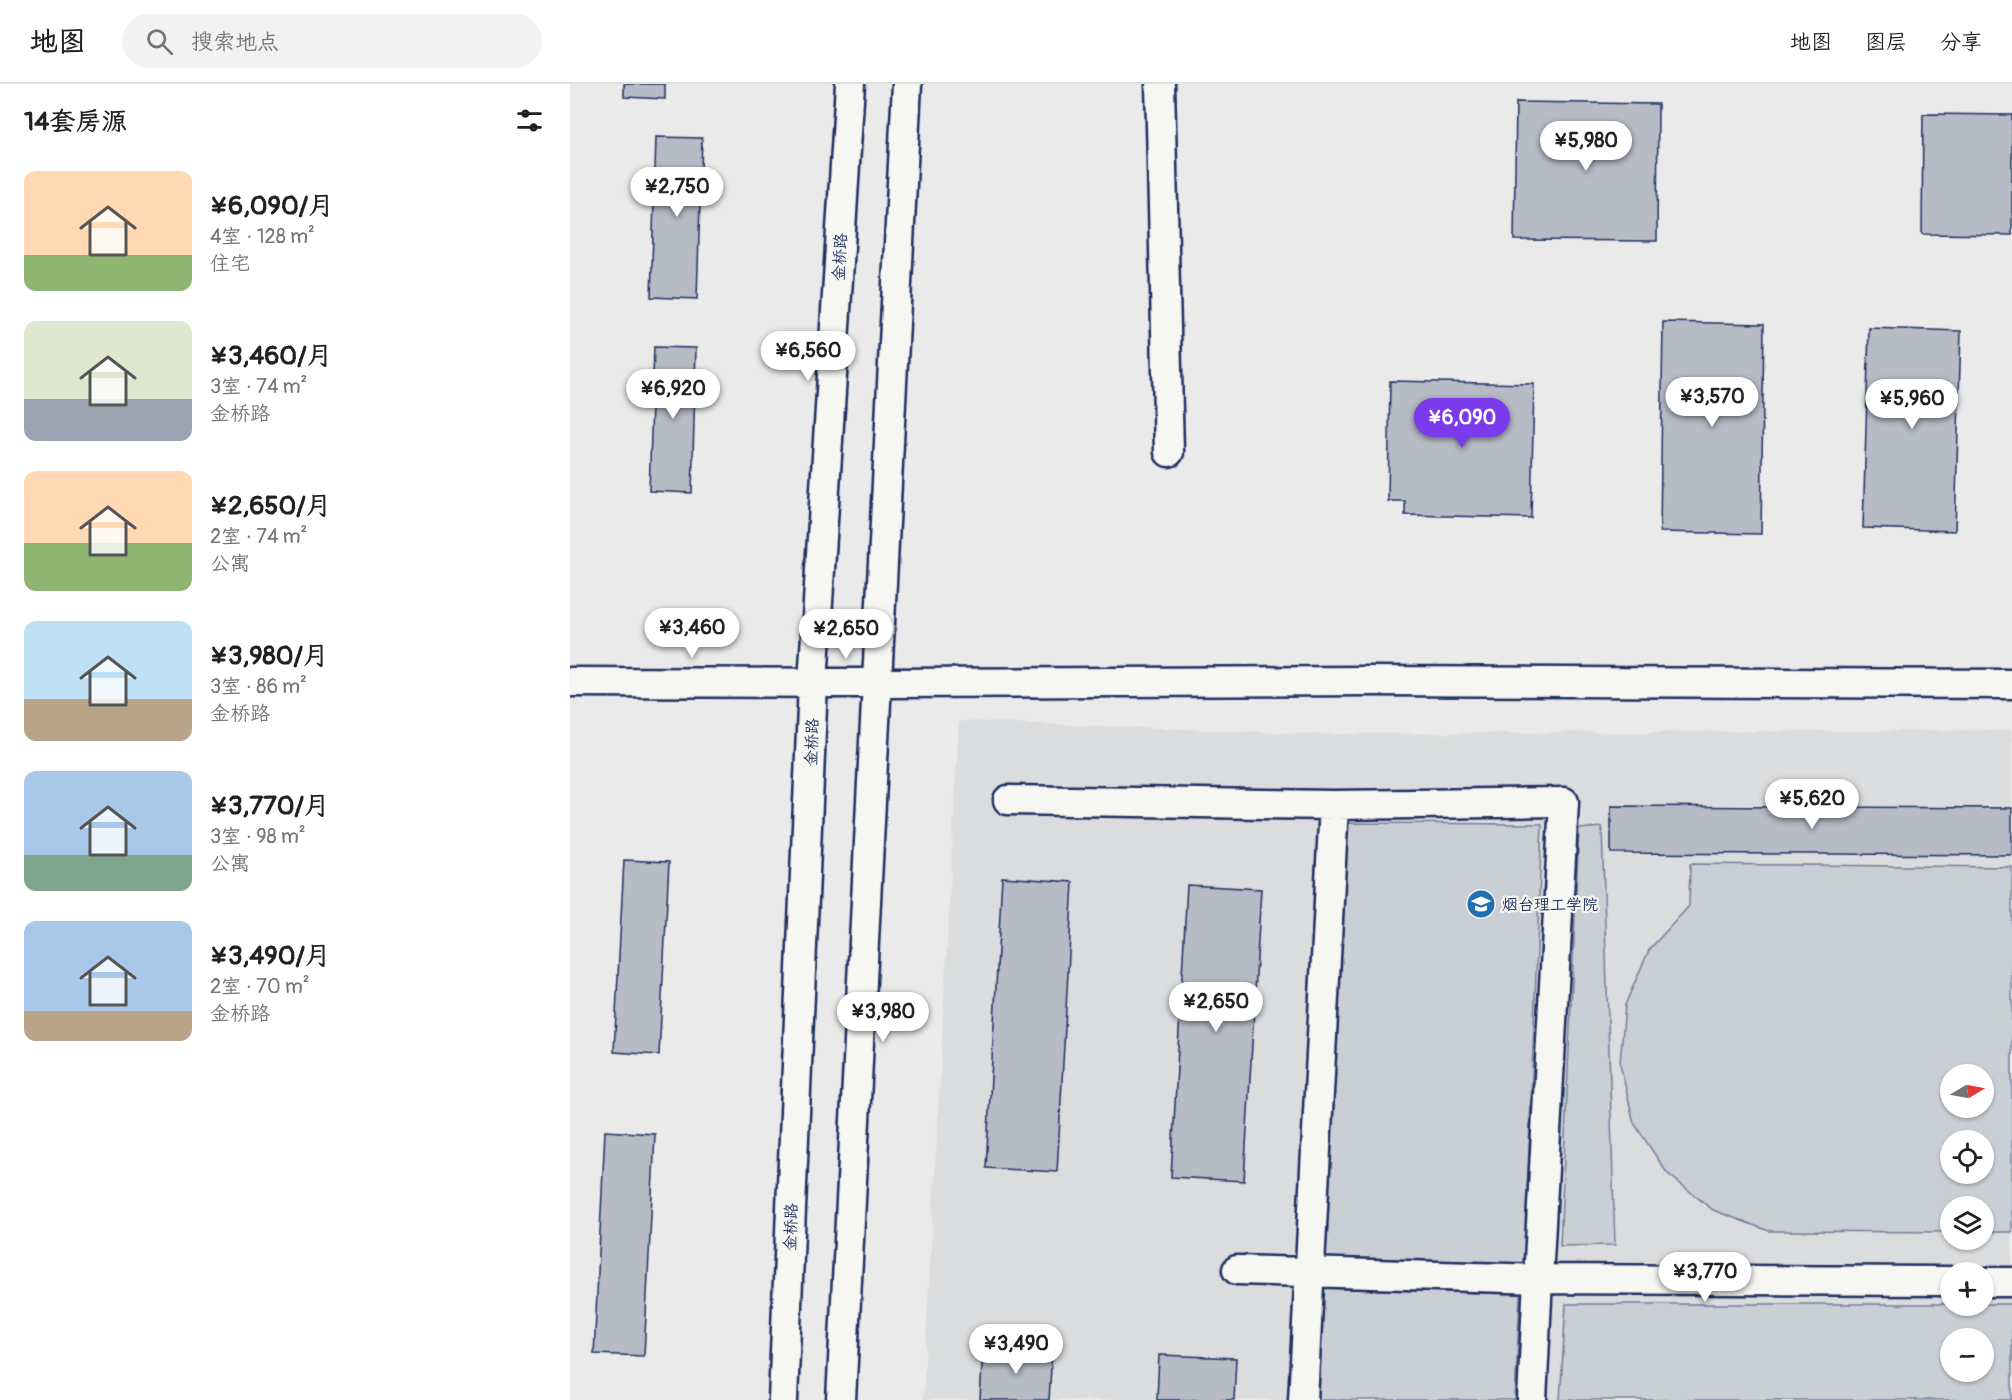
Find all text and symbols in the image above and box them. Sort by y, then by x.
search box [122,14,542,68]
text: 地图 [30,25,86,60]
icon: search [143,25,176,58]
text: 搜索地点 [191,28,279,56]
text: 地图 [1790,29,1832,56]
text: 图层 [1865,29,1907,56]
text: 分享 [1940,29,1982,56]
icon: filters [513,104,546,137]
text: 14套房源 [24,106,127,138]
pin: ¥5,980 [1537,121,1635,172]
text: ¥5,980 [1554,128,1618,153]
pin: ¥2,750 [628,167,726,218]
text: ¥2,750 [644,174,710,199]
text: ¥6,090/月 [210,190,334,222]
icon: home [72,195,144,267]
text: 4室 · 128 m² [210,224,315,249]
street label: 金桥路 [829,233,851,282]
text: 住宅 [210,251,250,276]
pin: ¥6,560 [759,331,857,382]
text: ¥6,560 [775,338,841,363]
text: ¥3,460/月 [210,340,332,372]
icon: home [72,345,144,417]
pin: ¥6,920 [624,369,722,420]
text: 3室 · 74 m² [210,374,307,399]
text: ¥6,920 [640,376,706,401]
pin: ¥3,570 [1663,377,1761,428]
pin: ¥5,960 [1863,379,1961,430]
text: ¥3,570 [1679,384,1745,409]
text: ¥5,960 [1879,386,1945,411]
pin: ¥6,090 [1413,398,1511,449]
text: 金桥路 [210,401,270,426]
text: ¥6,090 [1428,405,1496,430]
text: ¥2,650/月 [210,490,332,522]
icon: home [72,495,144,567]
text: 2室 · 74 m² [210,524,307,549]
text: 公寓 [210,551,250,576]
pin: ¥3,460 [643,608,741,659]
pin: ¥2,650 [797,609,895,660]
text: ¥3,460 [658,615,726,640]
text: ¥2,650 [813,616,879,641]
text: ¥3,980/月 [210,640,329,672]
icon: home [72,645,144,717]
text: 3室 · 86 m² [210,674,307,699]
text: 金桥路 [210,701,270,726]
street label: 金桥路 [801,718,823,766]
pin: ¥5,620 [1763,779,1861,830]
text: ¥5,620 [1779,786,1845,811]
text: ¥3,770/月 [210,790,330,822]
icon: home [72,795,144,867]
text: 3室 · 98 m² [210,824,306,849]
text: 公寓 [210,851,250,876]
school or university icon: 烟台理工学院 [1465,888,1497,920]
place label: 烟台理工学院 [1502,895,1598,915]
text: ¥3,490/月 [210,940,331,972]
icon: home [72,945,144,1017]
text: 2室 · 70 m² [210,974,310,999]
pin: ¥2,650 [1167,982,1265,1033]
text: ¥2,650 [1183,989,1249,1014]
pin: ¥3,980 [834,992,932,1043]
text: ¥3,980 [851,999,915,1024]
text: 金桥路 [210,1001,270,1026]
north arrow [1940,1064,1994,1118]
map controls [1940,1064,1994,1382]
button: locate [1940,1130,1994,1184]
button: layers [1940,1196,1994,1250]
street label: 金桥路 [780,1203,802,1251]
pin: ¥3,770 [1656,1252,1754,1303]
text: ¥3,770 [1673,1259,1737,1284]
button: + [1940,1262,1994,1316]
pin: ¥3,490 [967,1324,1065,1375]
button: − [1940,1328,1994,1382]
text: ¥3,490 [983,1331,1049,1356]

